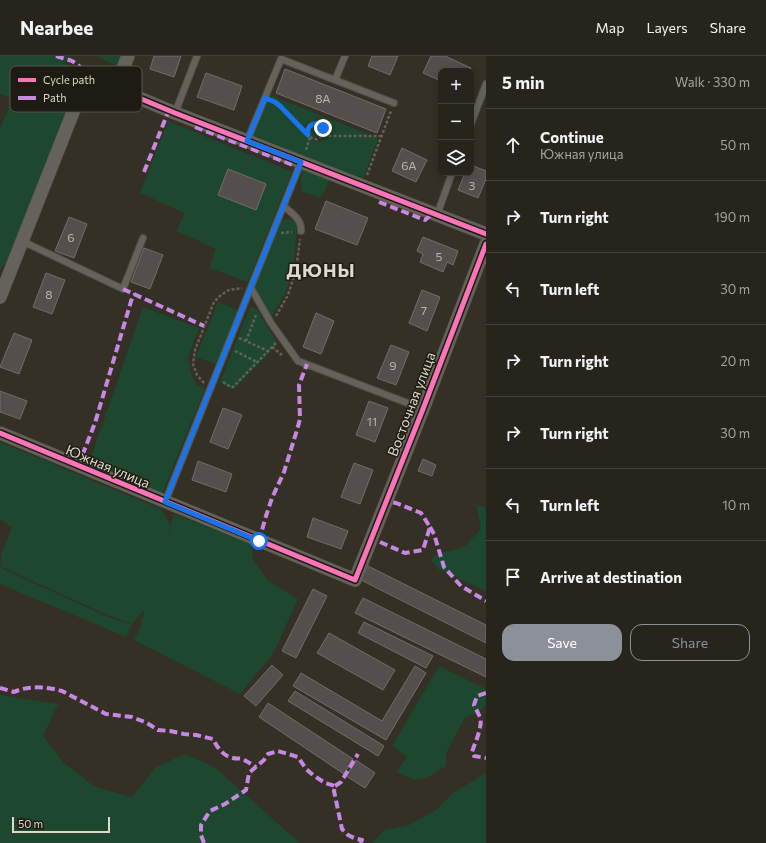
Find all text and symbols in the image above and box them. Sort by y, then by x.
text: Nearbee [20,16,93,39]
text: Map [596,19,624,36]
text: Layers [646,19,688,36]
text: Share [710,19,746,36]
legend [10,66,142,112]
map controls [438,68,474,176]
button: + [438,68,474,104]
text: 5 min [502,72,545,93]
text: Cycle path [43,73,95,86]
text: Walk · 330 m [675,74,750,90]
text: Path [43,91,66,104]
house number: 8А [315,91,331,105]
button: − [438,104,474,140]
route end [314,119,332,137]
text: Continue [540,128,604,146]
icon: ahead [502,134,524,156]
text: 50 m [720,137,750,153]
button: layers [438,140,474,176]
text: Южная улица [540,146,623,162]
house number: 6А [401,158,417,172]
house number: 3 [469,178,476,192]
icon: right [502,206,524,228]
text: Turn right [540,208,609,226]
text: 190 m [714,209,750,225]
house number: 6 [67,230,75,244]
house number: 5 [436,249,443,263]
district label: ДЮНЫ [287,259,355,281]
icon: left [502,278,524,300]
text: Turn left [540,280,599,298]
text: 30 m [720,281,750,297]
house number: 8 [45,287,53,301]
house number: 7 [421,303,427,317]
street label: Восточная улица [383,350,439,458]
icon: right [502,350,524,372]
text: Turn right [540,352,609,370]
text: 20 m [721,353,750,369]
house number: 9 [389,358,397,372]
house number: 11 [367,414,377,428]
icon: right [502,422,524,444]
text: Turn right [540,424,609,442]
text: 30 m [720,425,750,441]
street label: Южная улица [63,441,153,491]
icon: left [502,494,524,516]
text: Turn left [540,496,599,514]
text: 10 m [722,497,750,513]
route start [250,532,268,550]
icon: arrive [502,566,524,588]
text: Arrive at destination [540,568,682,586]
button: Save [502,624,622,661]
button: Share [630,624,750,661]
scale bar [12,815,110,834]
text: 50 m [18,817,43,830]

